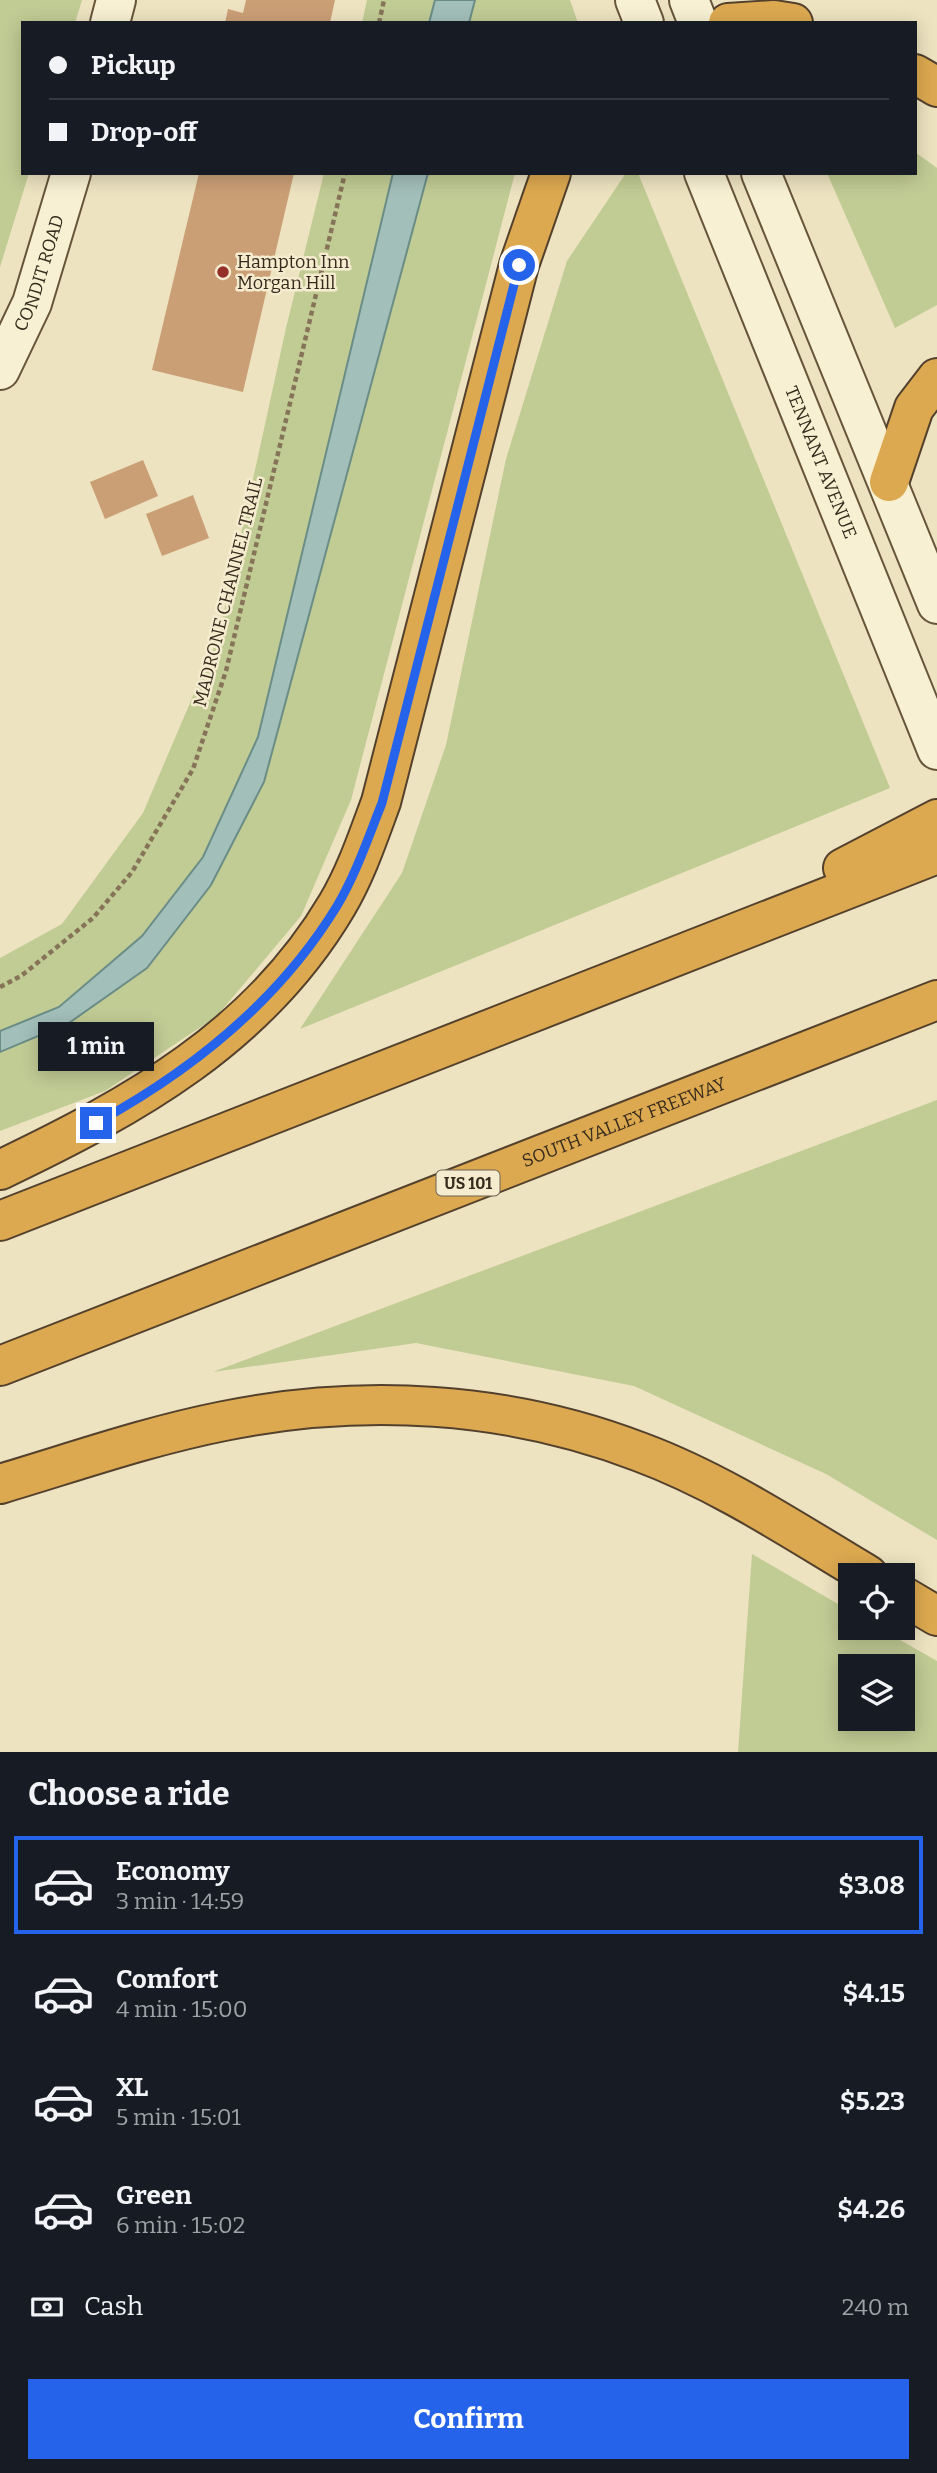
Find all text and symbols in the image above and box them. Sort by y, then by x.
text: Pickup [91,50,176,81]
text: Drop-off [91,117,197,148]
street label: CONDIT ROAD [9,212,69,335]
route start [503,249,535,281]
place label: Hampton Inn Morgan Hill [237,251,350,294]
marker: Hampton Inn Morgan Hill [215,264,231,280]
street label: TENNANT AVENUE [780,383,861,542]
street label: MADRONE CHANNEL TRAIL [189,475,267,709]
callout: 1 min [38,1021,154,1070]
text: 1 min [67,1032,125,1060]
street label: SOUTH VALLEY FREEWAY [519,1072,730,1172]
route end [80,1107,112,1139]
road number: US 101 [436,1170,500,1196]
map controls [838,1563,915,1731]
button: locate [838,1563,915,1640]
button: layers [838,1654,915,1731]
text: Choose a ride [28,1775,229,1813]
icon: car [32,1854,95,1917]
text: Economy [116,1856,230,1887]
text: $3.08 [838,1870,905,1901]
text: 3 min · 14:59 [116,1887,244,1915]
icon: car [32,1962,95,2025]
text: Comfort [116,1964,219,1995]
text: $4.15 [842,1978,905,2009]
text: 4 min · 15:00 [116,1995,247,2023]
icon: car [32,2070,95,2133]
text: XL [116,2072,148,2103]
text: $5.23 [840,2086,905,2117]
text: 5 min · 15:01 [116,2103,241,2131]
icon: car [32,2178,95,2241]
text: Green [116,2180,192,2211]
text: $4.26 [837,2194,905,2225]
text: 6 min · 15:02 [116,2211,245,2239]
icon: cash [28,2288,66,2326]
text: Cash [84,2291,143,2322]
text: 240 m [842,2293,909,2321]
button: Confirm [28,2379,909,2459]

